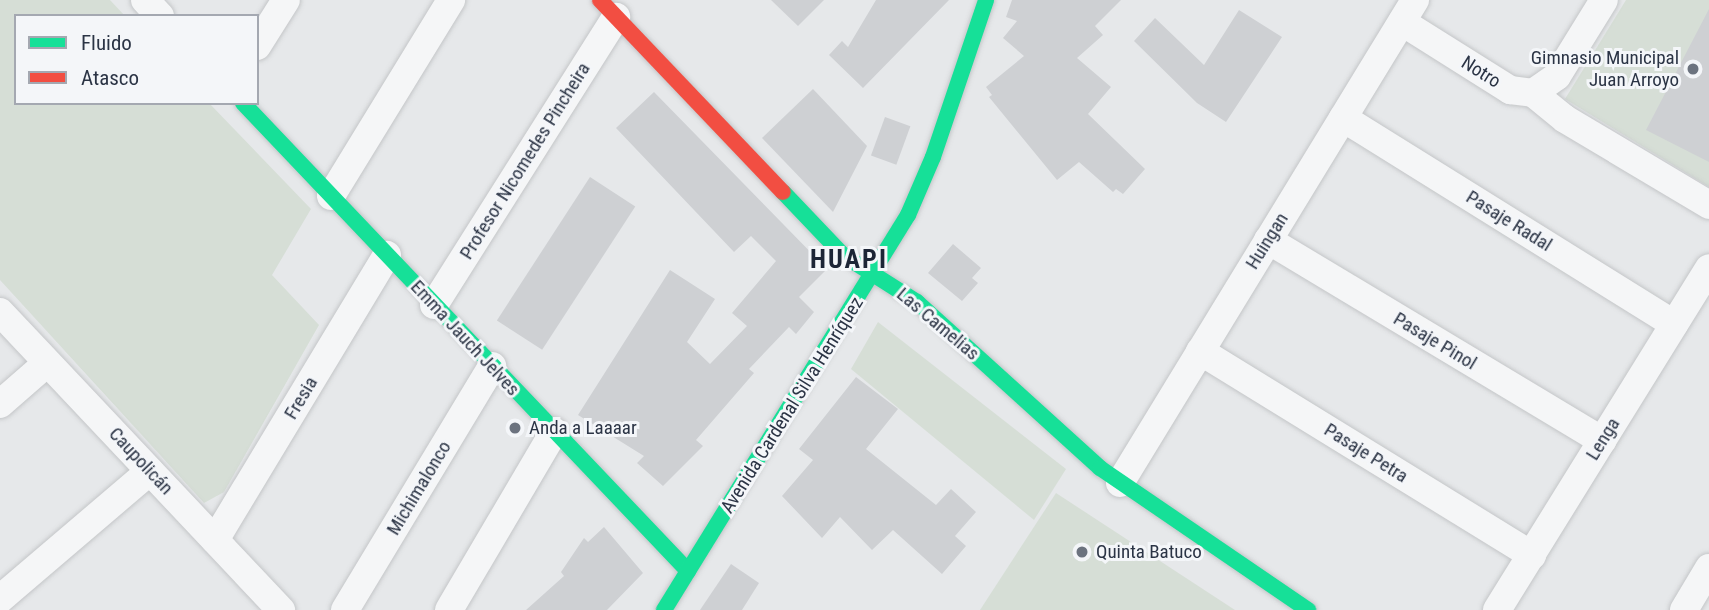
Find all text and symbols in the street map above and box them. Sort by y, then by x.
legend [14,14,259,105]
text: Fluido [81,31,132,55]
place label: Gimnasio Municipal Juan Arroyo [1531,47,1679,91]
street label: Notro [1457,51,1505,93]
street label: Profesor Nicomedes Pincheira [455,58,595,264]
marker: Gimnasio Municipal Juan Arroyo [1685,61,1701,77]
text: Atasco [81,66,139,90]
street label: Pasaje Radal [1462,186,1556,256]
street label: Huingan [1241,209,1293,273]
district label: HUAPI [811,244,887,276]
street label: Emma Jauch Jelves [406,276,524,400]
street label: Las Camelias [892,283,984,365]
street label: Avenida Cardenal Silva Henríquez [716,293,868,517]
street label: Pasaje Pinol [1389,307,1481,375]
street label: Fresia [280,373,322,423]
street label: Lenga [1581,414,1625,464]
place label: Anda a Laaaar [529,417,637,439]
street label: Pasaje Petra [1320,418,1412,488]
marker: Anda a Laaaar [507,420,523,436]
street label: Caupolicán [104,423,178,499]
street label: Michimalonco [382,437,456,539]
place label: Quinta Batuco [1096,541,1202,563]
marker: Quinta Batuco [1074,544,1090,560]

